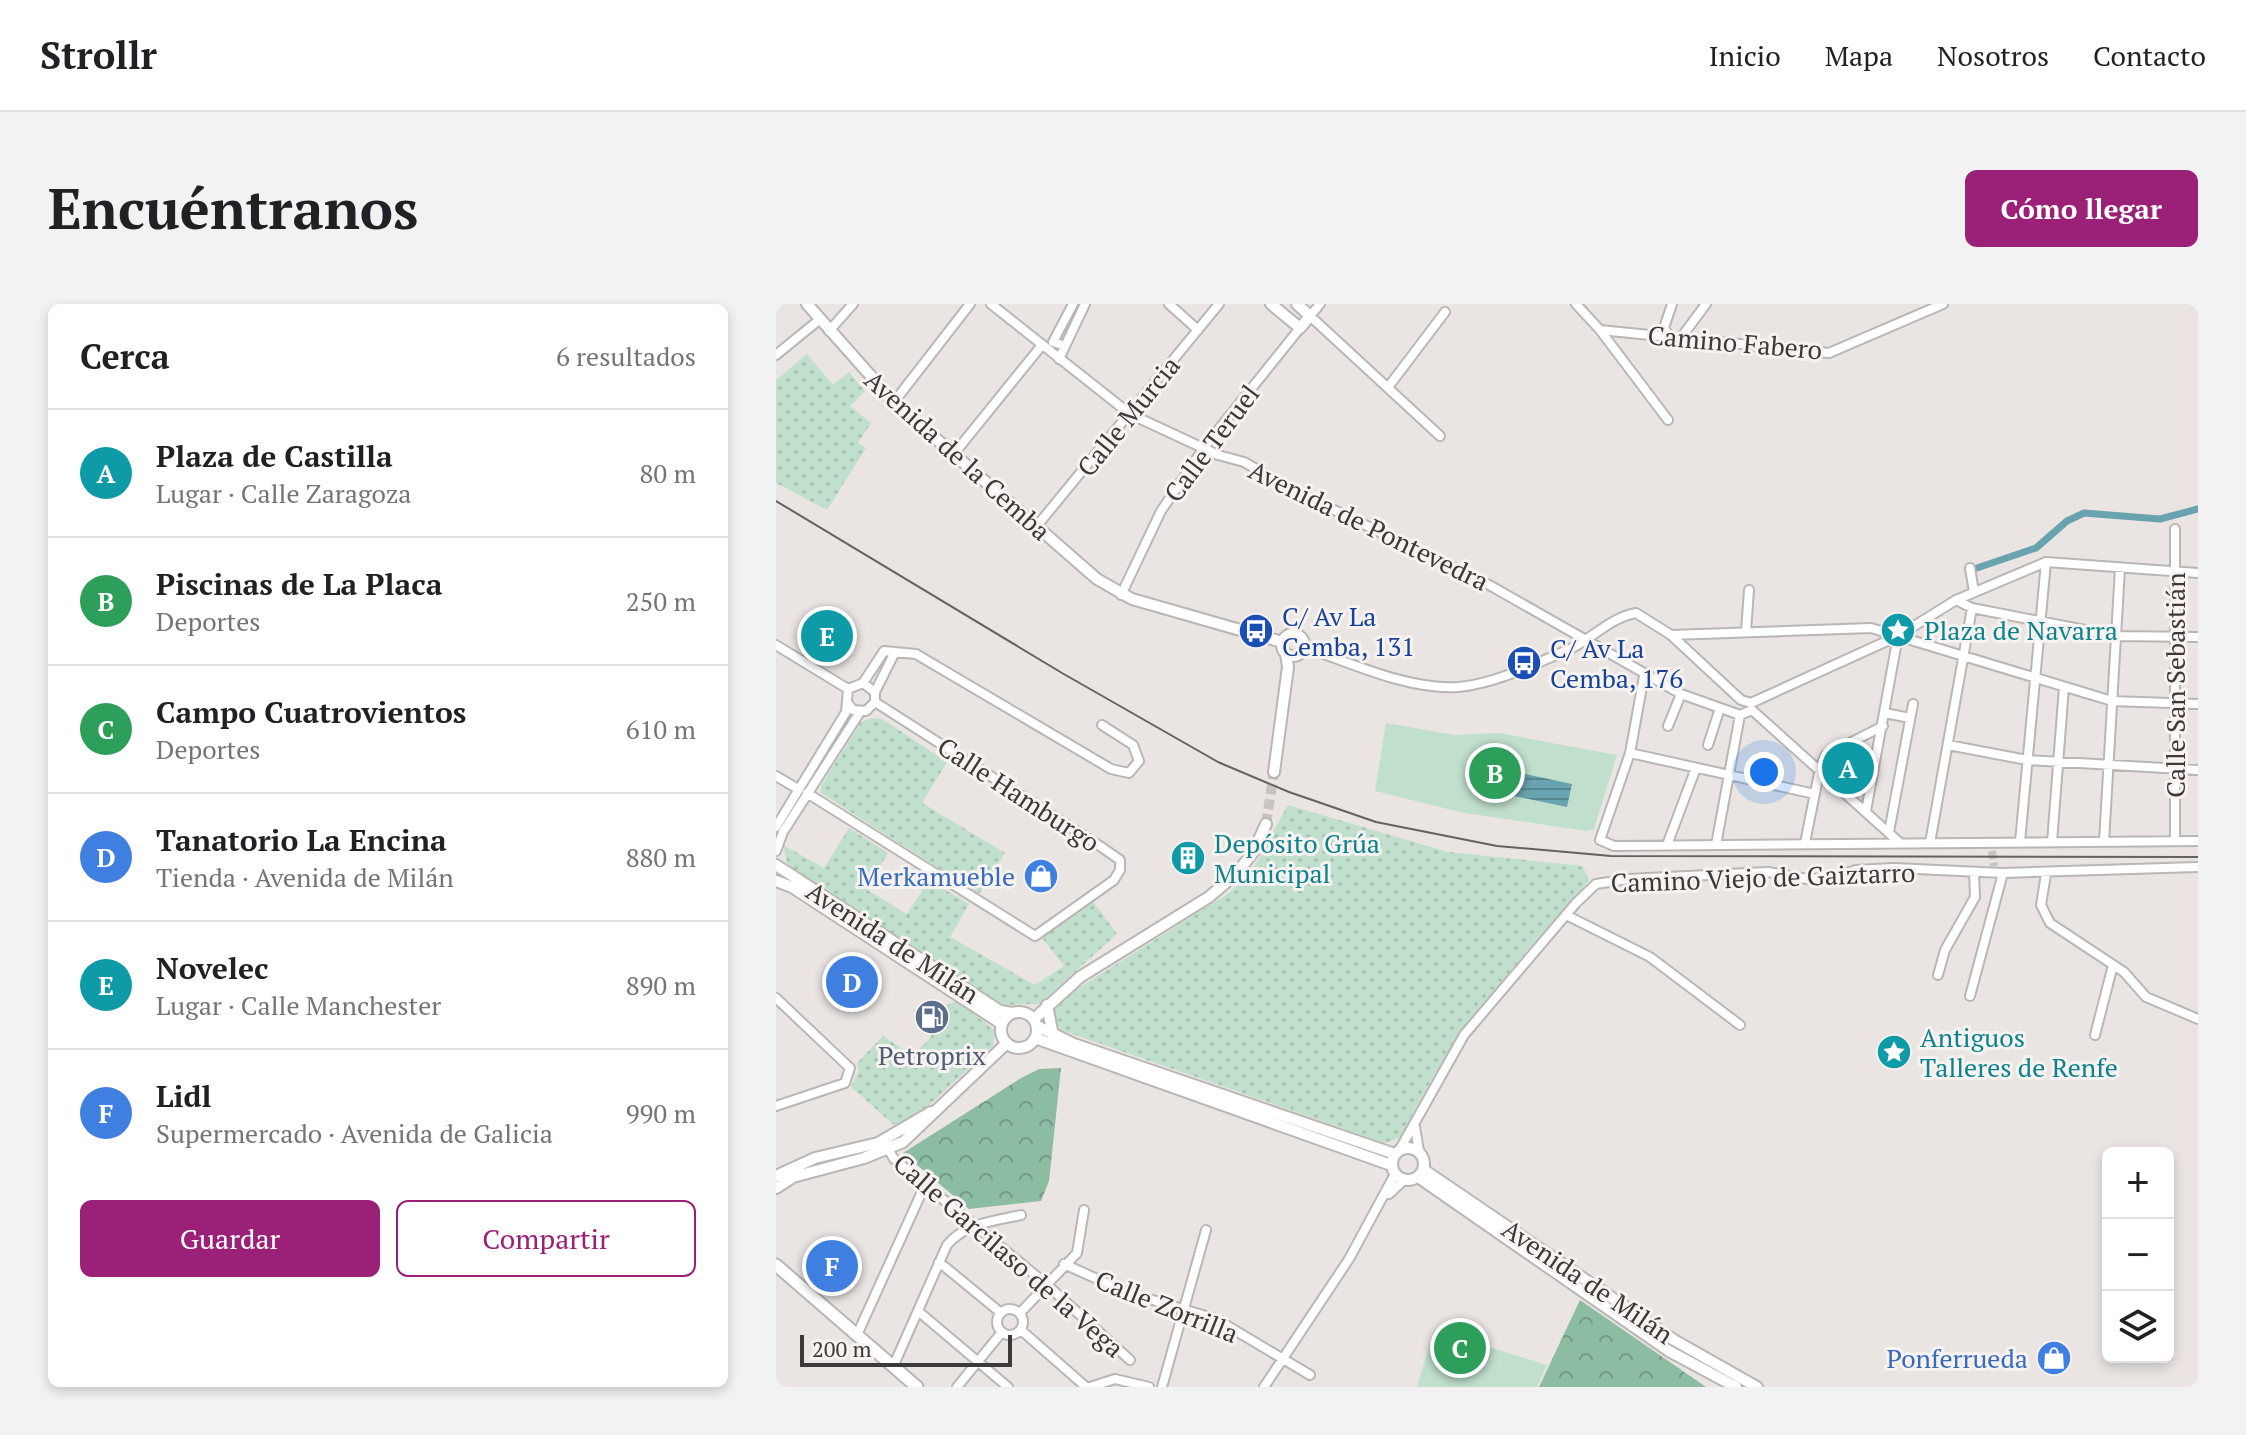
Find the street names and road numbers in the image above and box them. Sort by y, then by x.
street label: Camino Fabero [1646,317,1824,367]
street label: Calle Murcia [1069,349,1187,483]
street label: Avenida de la Cemba [858,362,1058,548]
street label: Calle Teruel [1156,378,1266,508]
street label: Avenida de Pontevedra [1243,452,1495,598]
street label: Calle San Sebastián [2158,572,2192,798]
street label: Calle Hamburgo [932,729,1106,859]
street label: Camino Viejo de Gaiztarro [1610,855,1916,899]
street label: Avenida de Milán [800,873,986,1011]
street label: Calle Garcilaso de la Vega [887,1146,1131,1364]
street label: Avenida de Milán [1496,1211,1680,1351]
street label: Calle Zorrilla [1091,1262,1243,1350]

